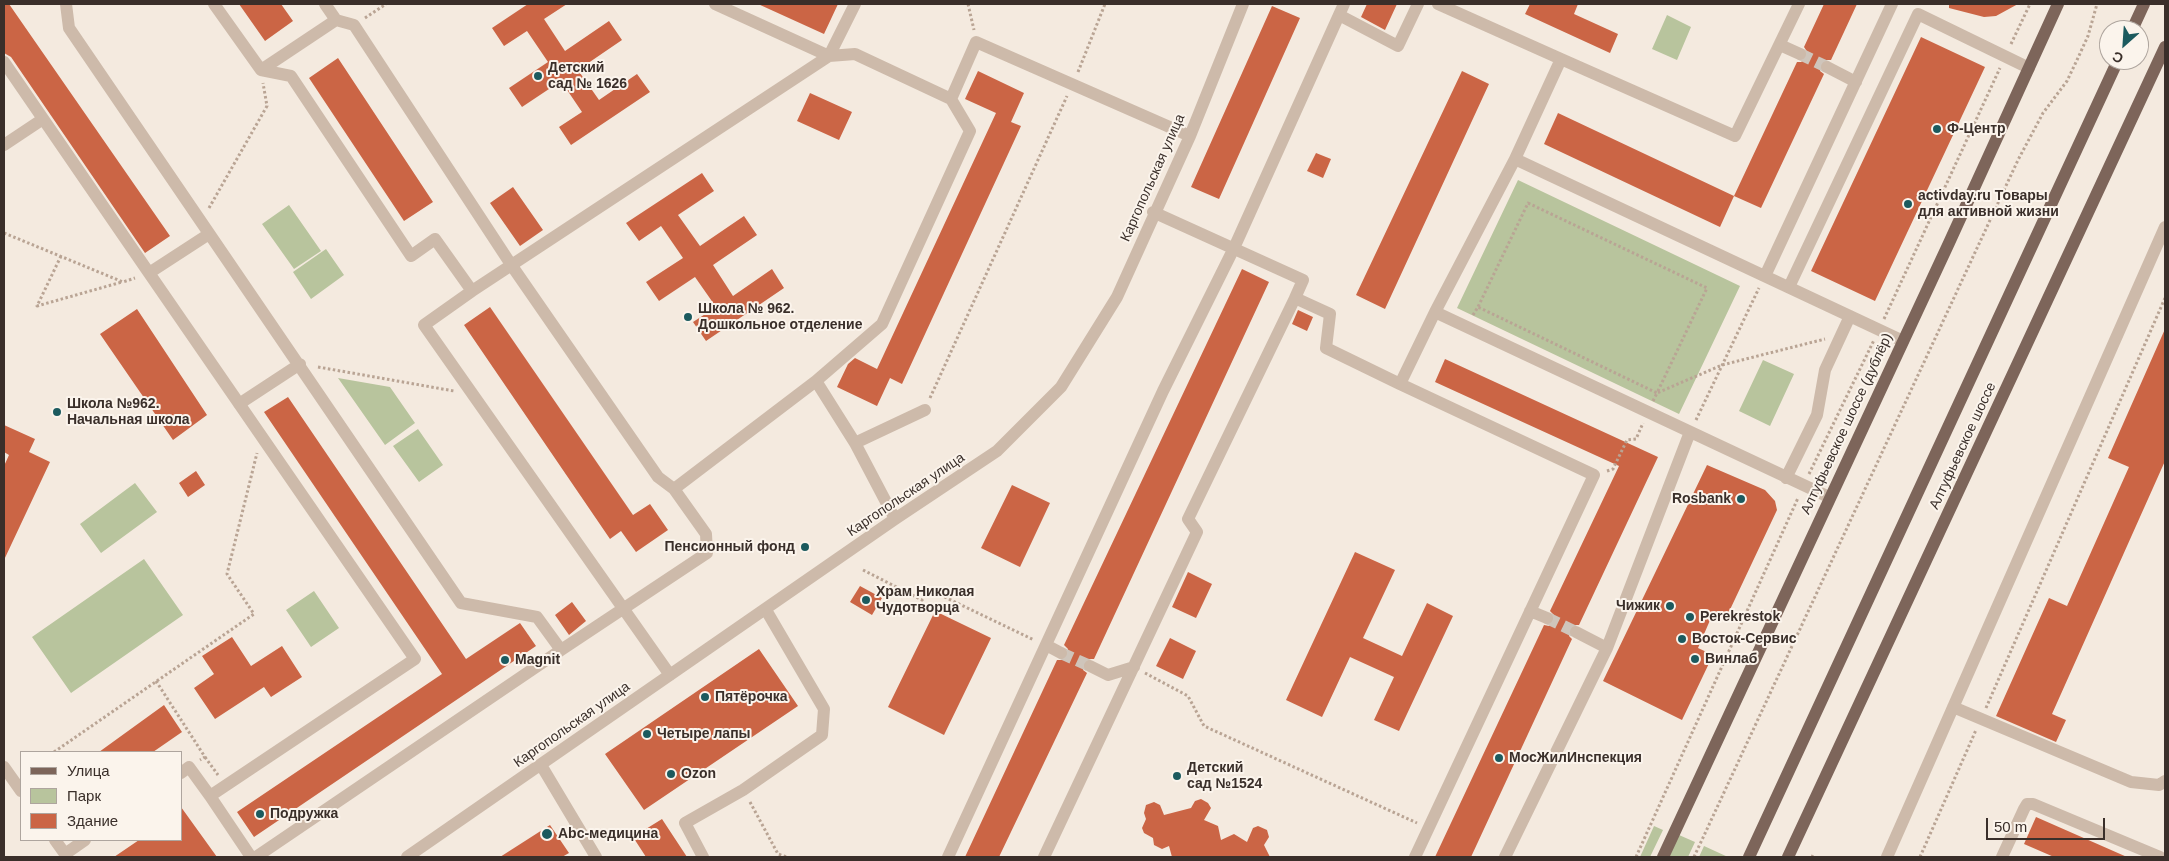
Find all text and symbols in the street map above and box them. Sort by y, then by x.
north arrow [2099,20,2149,70]
text: С [2110,48,2126,67]
place label: Детский сад № 1626 [548,60,627,92]
marker: Детский сад № 1626 [532,70,544,82]
street label: Каргопольская улица [1117,112,1189,244]
place label: Ф-Центр [1947,121,2006,137]
marker: Ф-Центр [1931,123,1943,135]
place label: activday.ru Товары для активной жизни [1918,188,2059,220]
marker: activday.ru Товары для активной жизни [1902,198,1914,210]
place label: Школа № 962. Дошкольное отделение [698,301,862,334]
marker: Школа № 962. Дошкольное отделение [682,311,694,323]
street label: Алтуфьевское шоссе (дублёр) [1798,331,1896,517]
street label: Алтуфьевское шоссе [1926,380,2000,512]
place label: Школа №962. Начальная школа [67,396,190,428]
marker: Школа №962. Начальная школа [51,406,63,418]
street label: Каргопольская улица [844,449,968,541]
place label: Rosbank [1672,491,1731,507]
marker: Rosbank [1735,493,1747,505]
place label: Пенсионный фонд [664,539,795,555]
marker: Пенсионный фонд [799,541,811,553]
place label: Храм Николая Чудотворца [876,584,975,616]
marker: Храм Николая Чудотворца [860,594,872,606]
place label: Чижик [1616,598,1660,614]
marker: Чижик [1664,600,1676,612]
place label: Perekrestok [1700,609,1780,625]
marker: Perekrestok [1684,611,1696,623]
place label: Восток-Сервис [1692,631,1797,647]
marker: Восток-Сервис [1676,633,1688,645]
place label: Винлаб [1705,651,1758,667]
place label: Magnit [515,652,560,668]
marker: Винлаб [1689,653,1701,665]
marker: Magnit [499,654,511,666]
street label: Каргопольская улица [511,679,633,771]
place label: Пятёрочка [715,689,788,705]
marker: Пятёрочка [699,691,711,703]
place label: Четыре лапы [657,726,751,742]
marker: Четыре лапы [641,728,653,740]
place label: МосЖилИнспекция [1509,750,1642,766]
legend [20,751,182,841]
marker: МосЖилИнспекция [1493,752,1505,764]
place label: Детский сад №1524 [1187,760,1262,792]
text: Улица [67,762,110,779]
place label: Ozon [681,766,716,782]
marker: Ozon [665,768,677,780]
marker: Детский сад №1524 [1171,770,1183,782]
text: Парк [67,787,101,804]
place label: Подружка [270,806,338,822]
marker: Подружка [254,808,266,820]
scale bar [1989,808,2108,840]
text: Здание [67,812,118,829]
text: 50 m [1994,818,2027,835]
place label: Abc-медицина [558,826,658,842]
marker: Abc-медицина [540,827,554,841]

